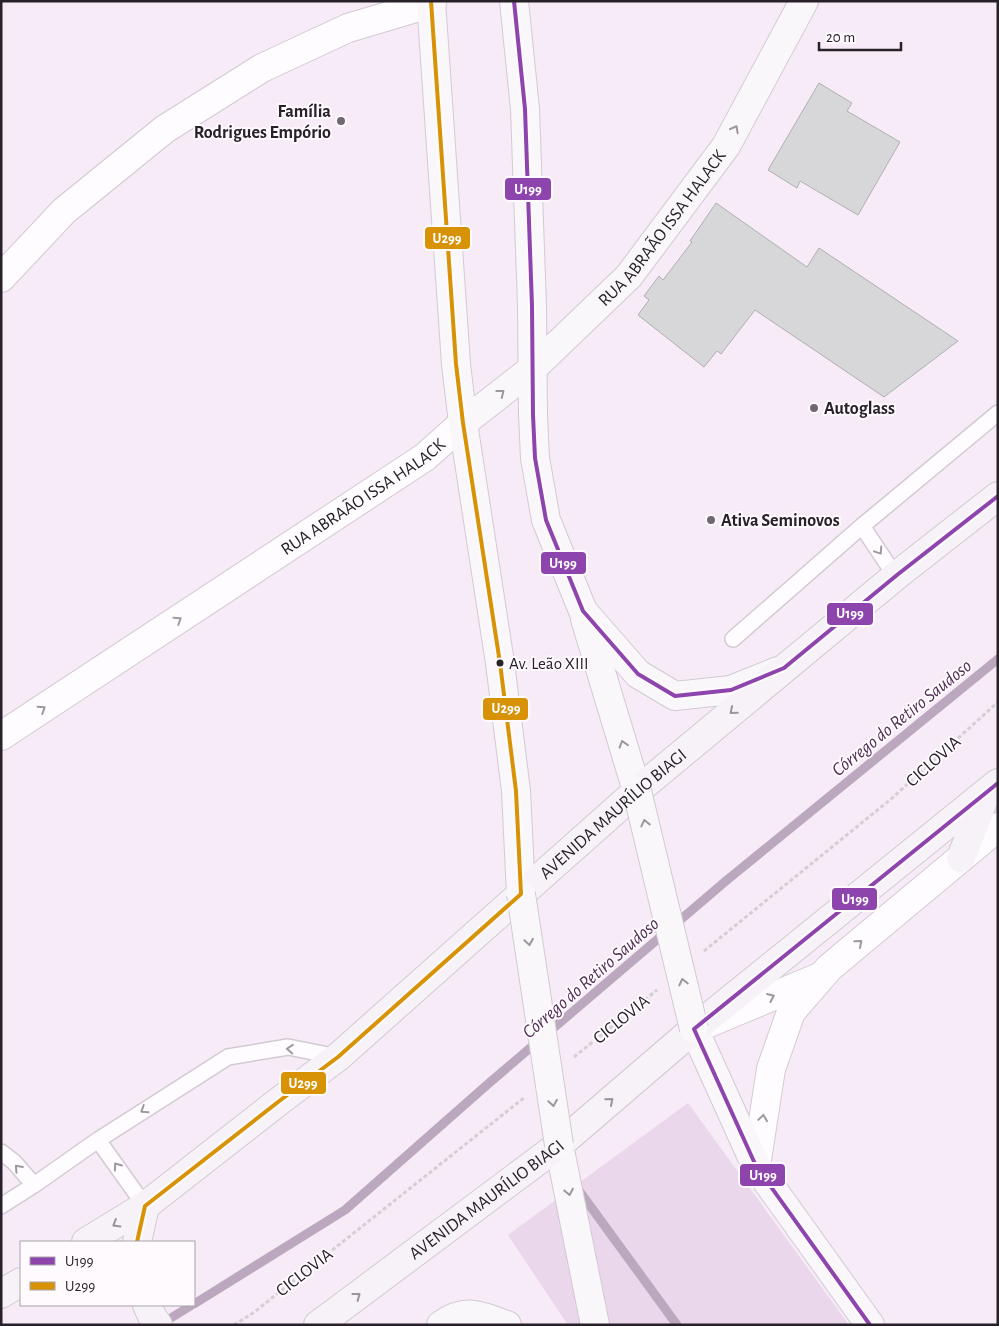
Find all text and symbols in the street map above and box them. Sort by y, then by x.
scale bar [819,20,902,52]
text: 20 m [826,30,855,45]
place label: Família Rodrigues Empório [194,103,331,142]
marker: Família Rodrigues Empório [335,115,347,127]
one-way arrow [729,125,739,134]
street label: RUA ABRAÃO ISSA HALACK [595,147,730,310]
line badge: U199 [504,177,552,201]
text: U199 [514,183,542,197]
line badge: U299 [424,226,471,250]
text: U299 [432,232,462,246]
one-way arrow [495,390,504,398]
place label: Autoglass [824,400,895,418]
marker: Autoglass [808,402,820,414]
street label: RUA ABRAÃO ISSA HALACK [278,435,449,559]
place label: Ativa Seminovos [721,512,840,530]
marker: Ativa Seminovos [705,514,717,526]
one-way arrow [873,545,882,555]
line badge: U199 [540,551,587,575]
text: U199 [549,557,577,571]
line badge: U199 [826,602,874,626]
text: U199 [836,607,864,621]
one-way arrow [172,616,181,626]
place label: Av. Leão XIII [509,655,589,672]
water label: Córrego do Retiro Saudoso [828,656,976,780]
marker: Av. Leão XIII [495,658,505,668]
line badge: U299 [482,697,529,721]
text: U299 [491,702,521,716]
one-way arrow [730,705,739,713]
one-way arrow [36,706,46,715]
street label: CICLOVIA [903,732,965,791]
one-way arrow [619,740,629,749]
street label: AVENIDA MAURÍLIO BIAGI [537,746,690,883]
one-way arrow [640,819,651,828]
line badge: U199 [831,887,878,911]
text: U199 [841,893,869,907]
water label: Córrego do Retiro Saudoso [519,914,663,1042]
one-way arrow [523,938,533,947]
one-way arrow [854,940,863,949]
one-way arrow [678,977,689,986]
street label: CICLOVIA [590,991,654,1048]
one-way arrow [766,992,775,1003]
one-way arrow [286,1043,294,1054]
line badge: U299 [280,1071,327,1095]
text: U299 [288,1077,318,1091]
one-way arrow [604,1098,613,1107]
one-way arrow [547,1099,558,1107]
one-way arrow [140,1104,150,1113]
one-way arrow [758,1114,768,1123]
street label: AVENIDA MAURÍLIO BIAGI [406,1137,568,1264]
one-way arrow [114,1163,123,1172]
line badge: U199 [739,1163,786,1187]
one-way arrow [15,1164,24,1173]
text: U199 [749,1169,777,1183]
one-way arrow [563,1188,573,1197]
one-way arrow [112,1218,121,1228]
legend [20,1241,195,1306]
street label: CICLOVIA [273,1245,337,1300]
text: U199 [65,1254,94,1269]
text: U299 [65,1279,95,1294]
one-way arrow [351,1293,360,1301]

